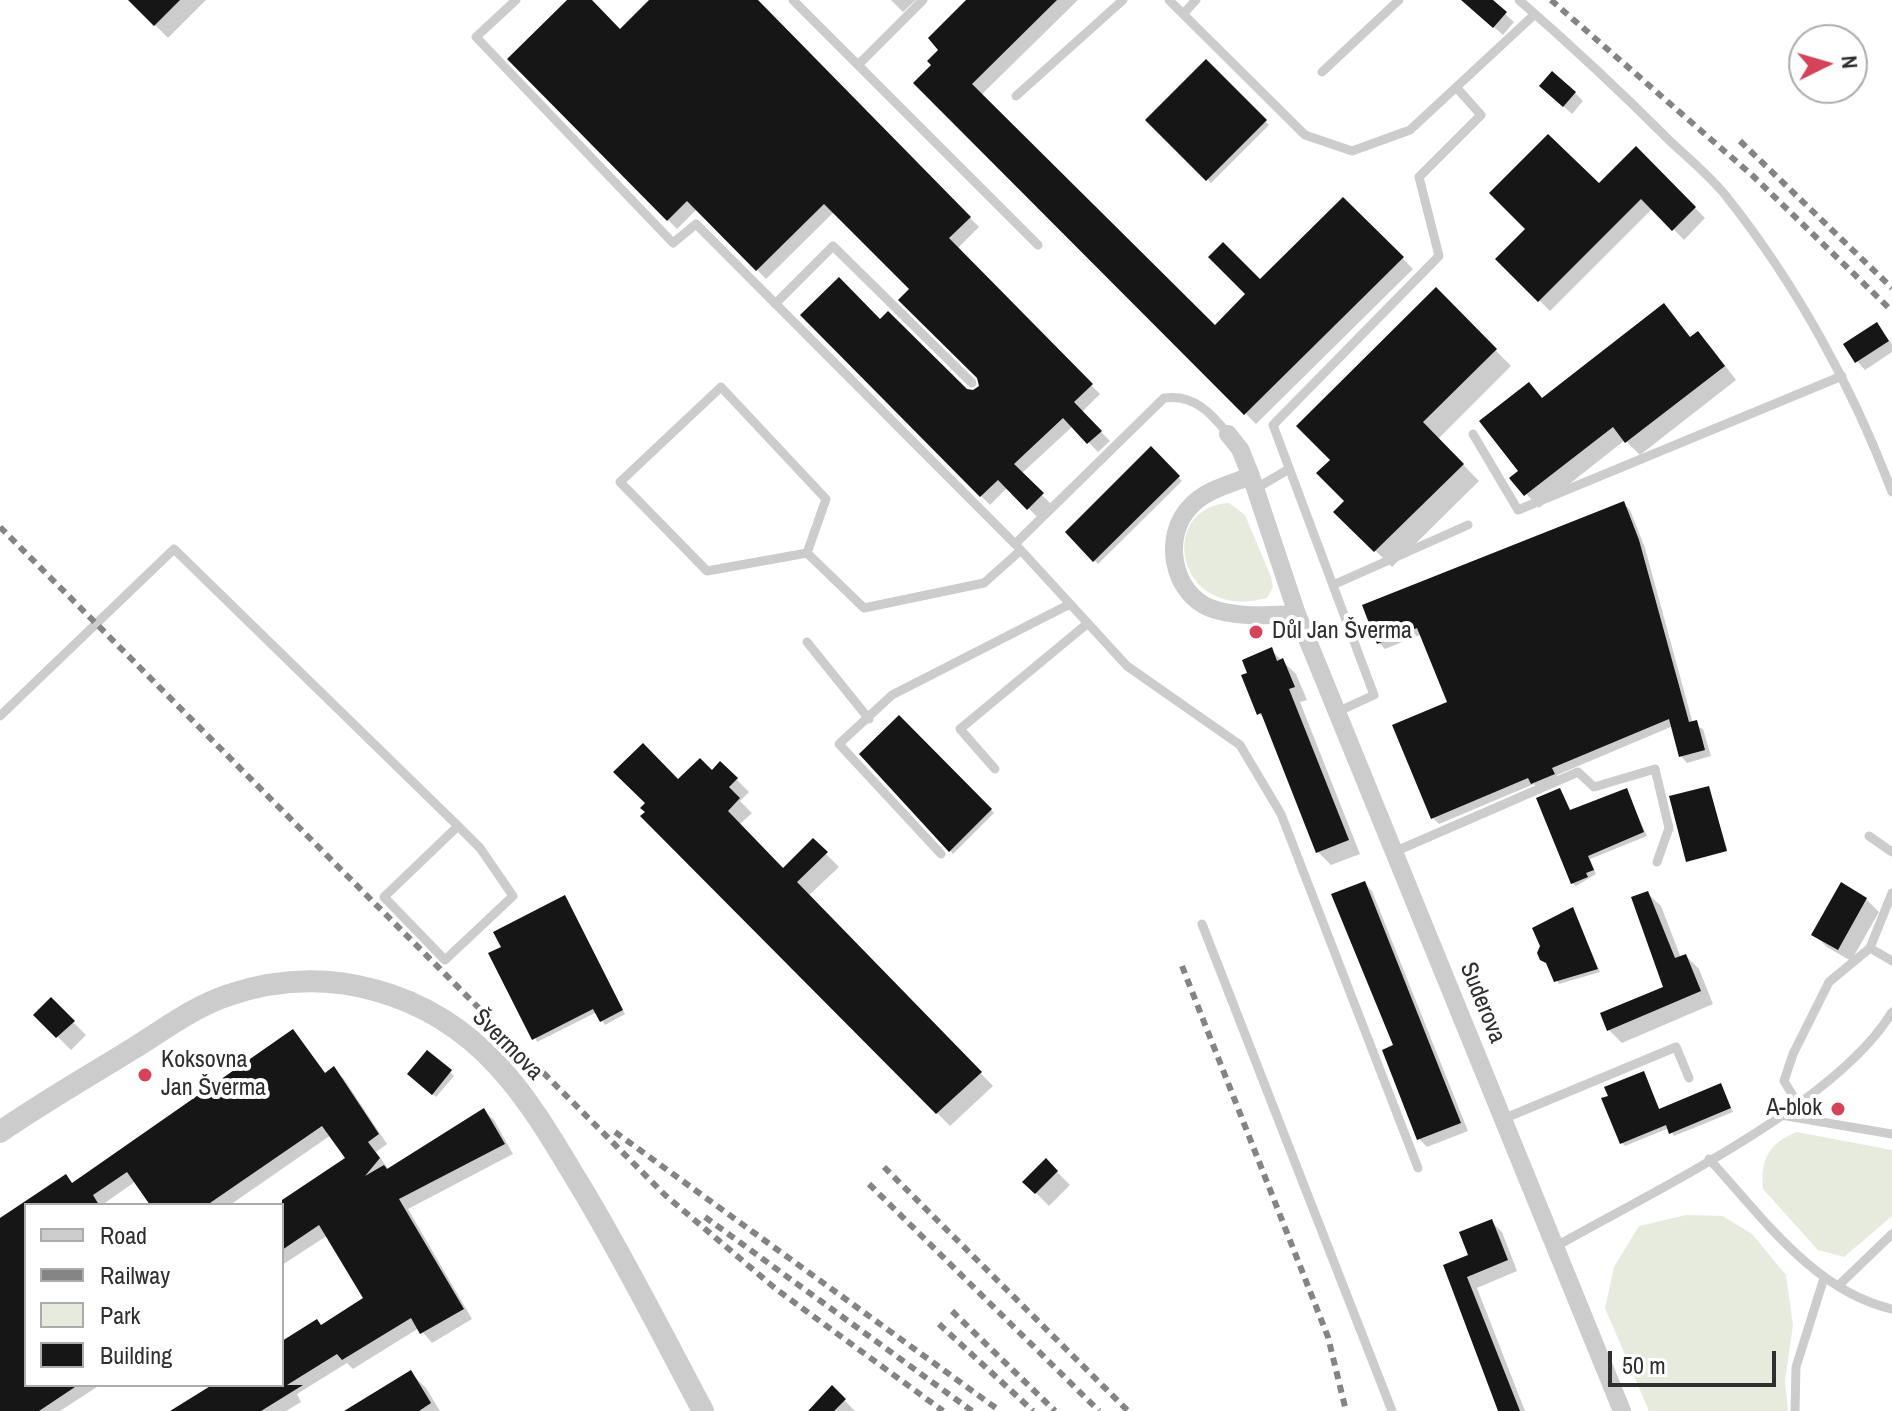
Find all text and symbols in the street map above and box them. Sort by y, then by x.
north arrow [1788,24,1868,104]
text: N [1834,54,1865,70]
place label: Důl Jan Šverma [1272,618,1412,646]
marker: Důl Jan Šverma [1247,623,1265,641]
street label: Suderova [1453,959,1511,1047]
street label: Švermova [465,1003,549,1087]
place label: Koksovna Jan Šverma [161,1047,266,1103]
marker: Koksovna Jan Šverma [136,1066,154,1084]
place label: A-blok [1766,1095,1822,1123]
marker: A-blok [1829,1100,1847,1118]
legend [24,1203,284,1387]
text: Road [100,1219,147,1251]
text: Railway [100,1259,170,1291]
text: Park [100,1299,140,1331]
scale bar [1612,1335,1780,1385]
text: Building [100,1339,172,1371]
text: 50 m [1622,1349,1666,1381]

